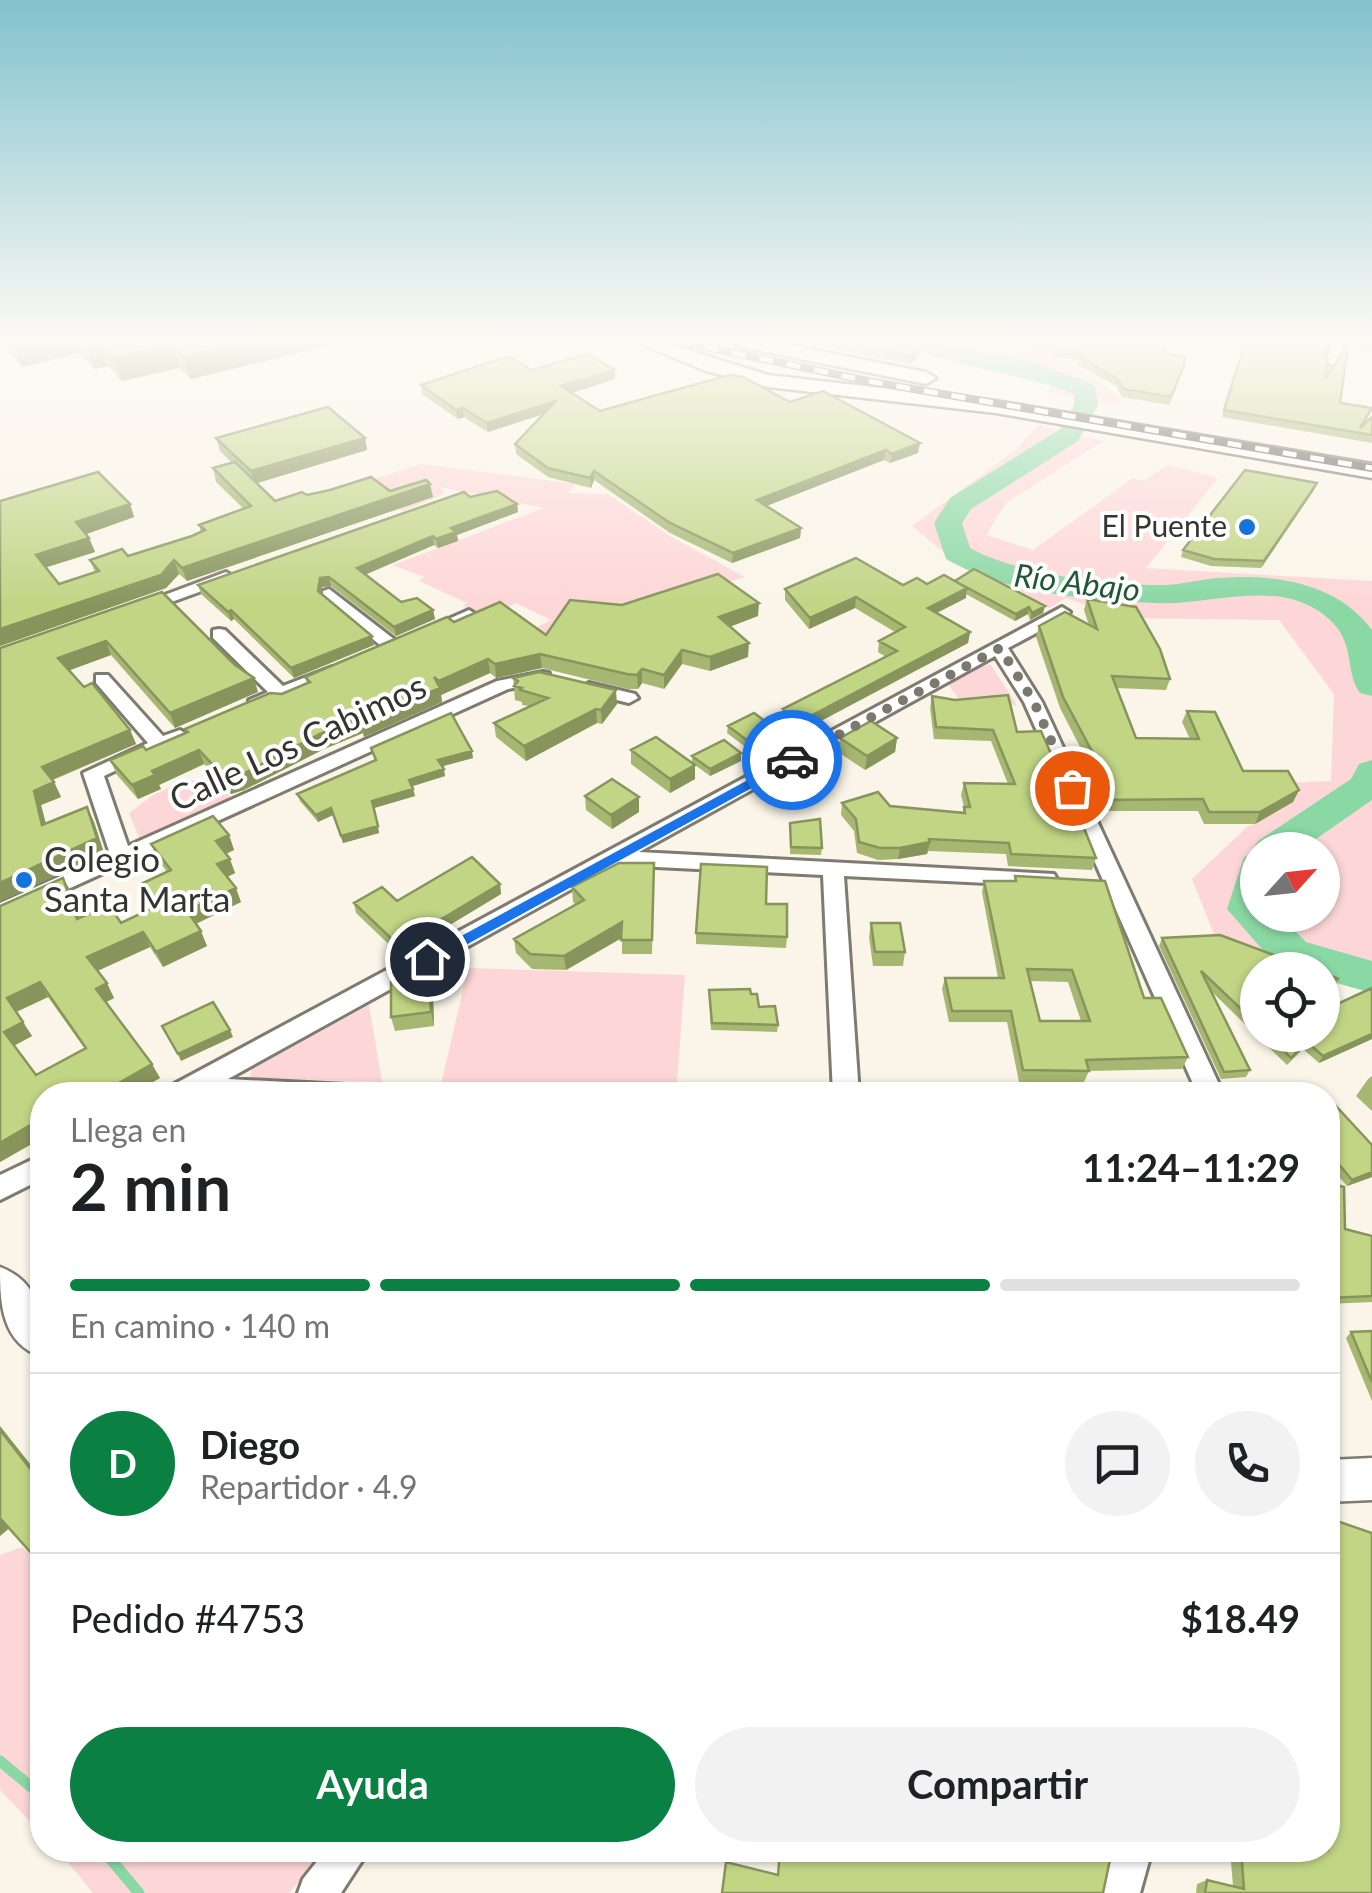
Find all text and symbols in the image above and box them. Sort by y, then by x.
place label: El Puente [1102,507,1227,543]
marker: El Puente [1236,516,1258,538]
water label: Río Abajo [1012,554,1142,609]
street label: Calle Los Cabimos [162,663,432,819]
courier [742,710,842,810]
icon: car [765,733,820,788]
pin [1030,746,1115,831]
icon: bag [1045,761,1100,816]
north arrow [1240,832,1340,932]
map controls [1240,832,1340,1052]
place label: Colegio Santa Marta [44,837,230,919]
marker: Colegio Santa Marta [13,869,35,891]
pin [385,917,470,1002]
icon: home [400,932,455,987]
button: locate [1240,952,1340,1052]
text: Llega en [70,1110,186,1149]
text: 11:24–11:29 [1082,1144,1300,1190]
text: 2 min [70,1147,231,1225]
text: En camino · 140 m [70,1306,330,1345]
button: chat [1065,1411,1170,1516]
button: phone [1195,1411,1300,1516]
text: Diego [200,1421,300,1467]
text: D [108,1440,137,1486]
text: Repartidor · 4.9 [200,1467,418,1506]
text: Pedido #4753 [70,1595,305,1641]
text: $18.49 [1181,1595,1300,1641]
button: Ayuda [70,1727,675,1842]
button: Compartir [695,1727,1300,1842]

